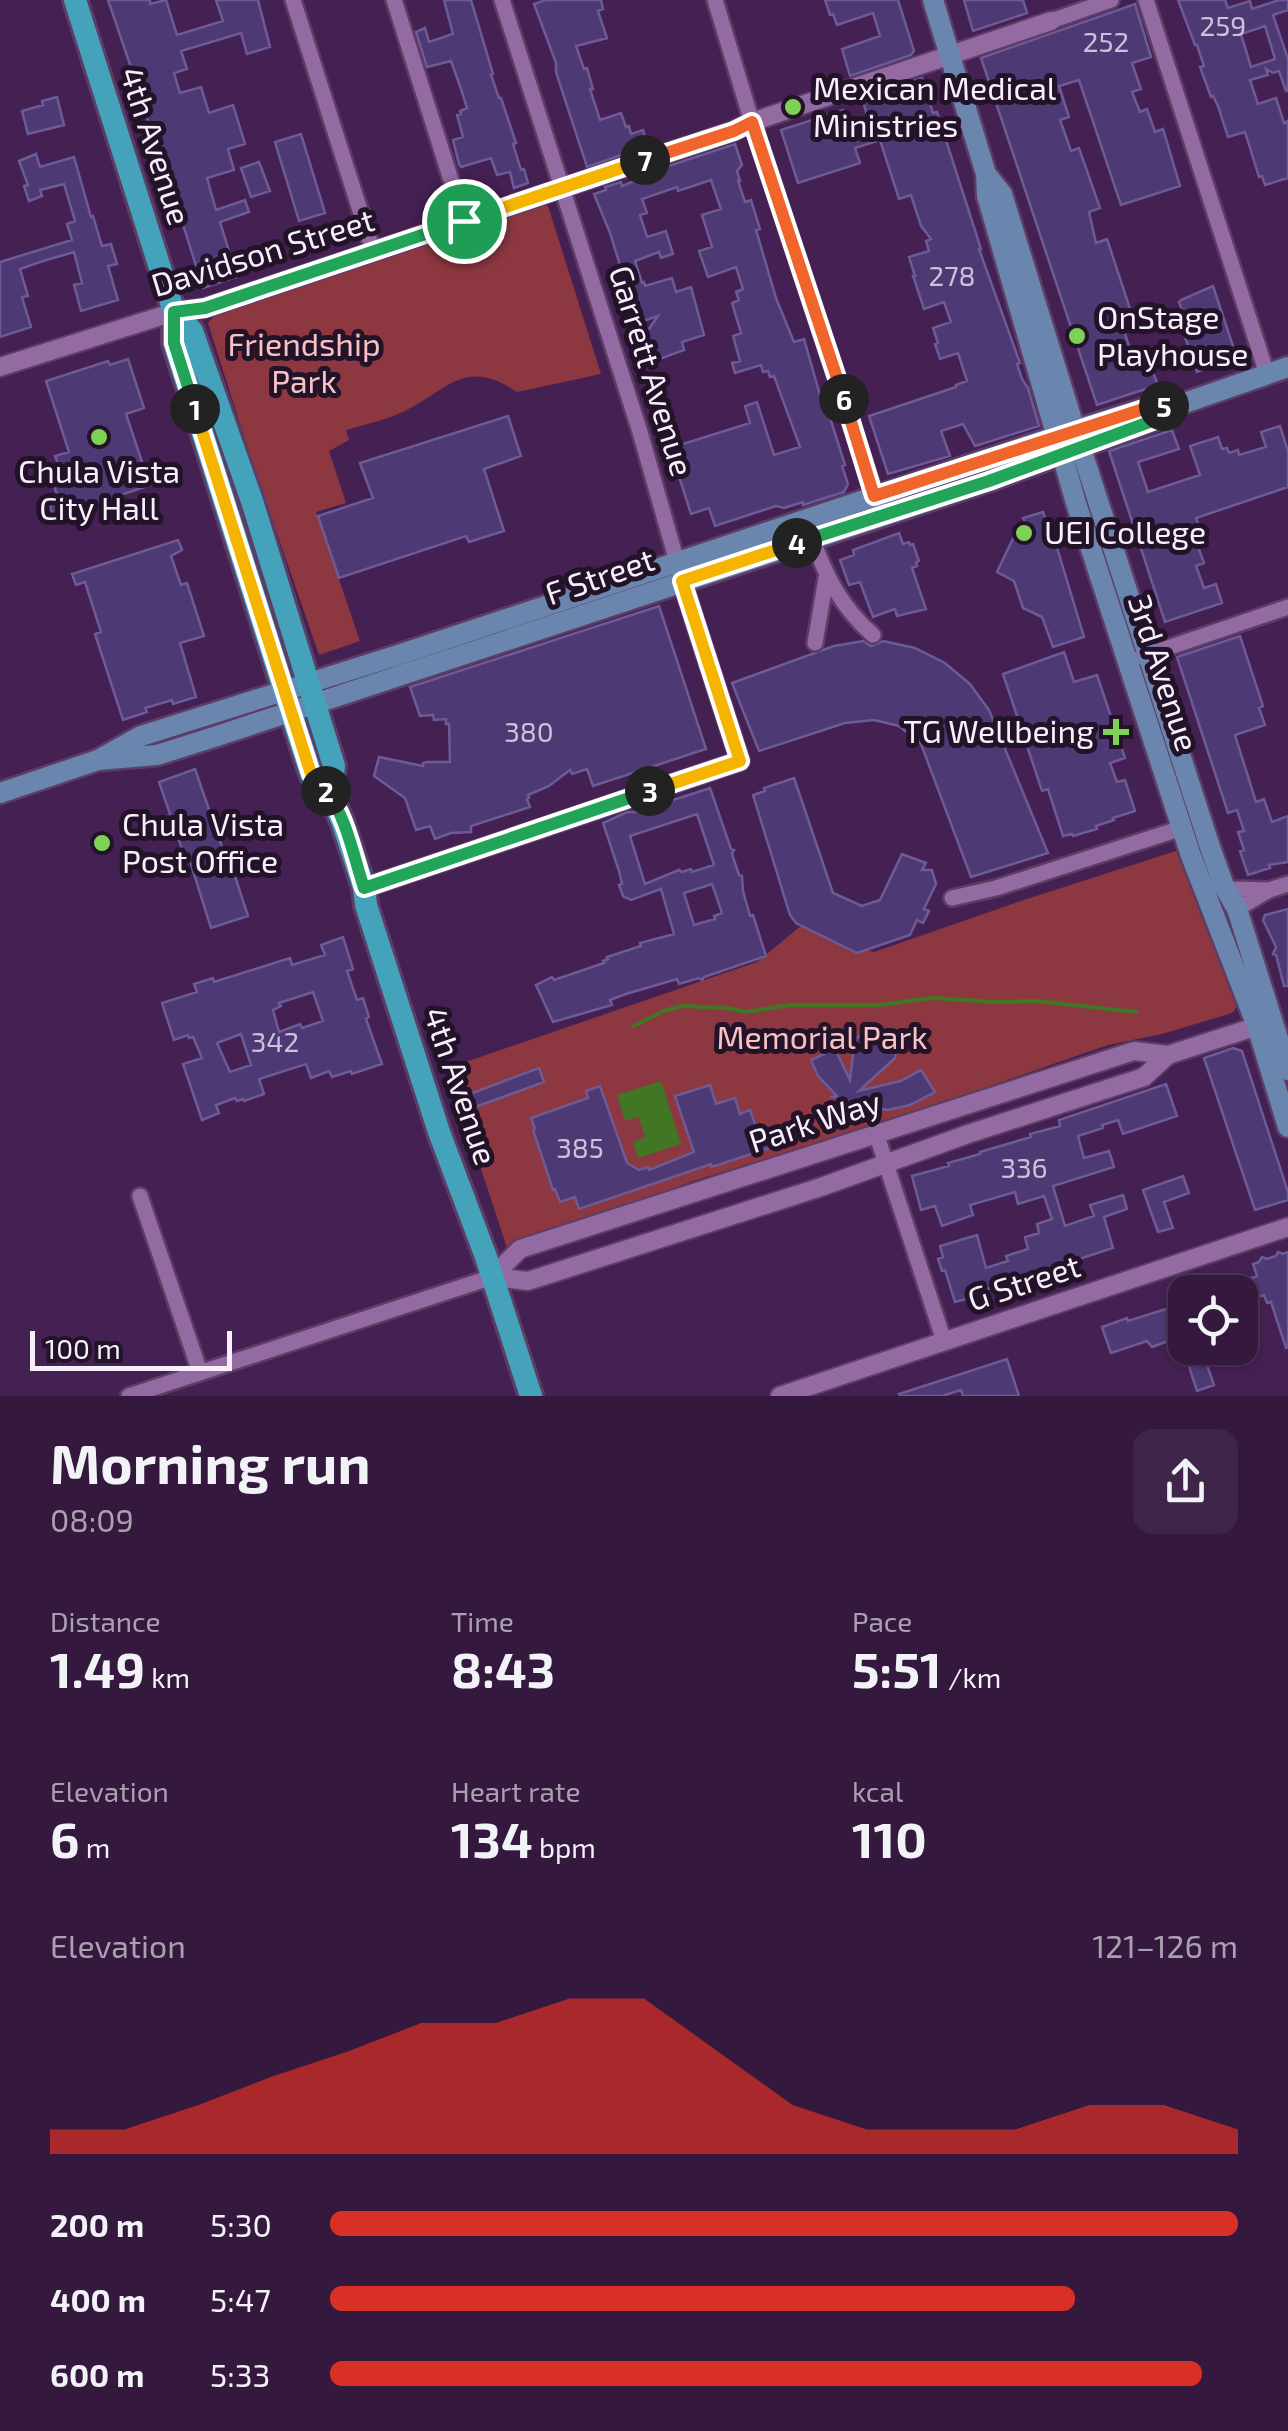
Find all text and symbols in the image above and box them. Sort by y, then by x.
house number: 259 [1200,8,1246,42]
house number: 252 [1083,24,1129,58]
street label: 4th Avenue [113,61,200,229]
place label: Mexican Medical Ministries [813,68,1057,143]
marker: Mexican Medical Ministries [782,96,804,118]
pin: 7 [620,135,670,185]
text: 7 [638,143,652,177]
pin [422,179,507,264]
icon: arrive [437,194,492,249]
street label: Davidson Street [146,199,378,303]
house number: 278 [928,258,976,292]
street label: Garrett Avenue [603,261,703,480]
place label: OnStage Playhouse [1097,297,1248,372]
park label: Friendship Park [228,324,380,399]
marker: OnStage Playhouse [1066,325,1088,347]
pin: 6 [819,374,869,424]
pin: 5 [1139,381,1189,431]
text: 6 [836,382,852,416]
pin: 1 [170,384,220,434]
text: 5 [1156,389,1172,423]
text: 1 [189,392,201,426]
marker: Chula Vista City Hall [88,426,110,448]
place label: Chula Vista City Hall [18,451,180,526]
place label: UEI College [1044,512,1206,550]
pin: 4 [772,518,822,568]
marker: UEI College [1013,522,1035,544]
text: 4 [788,526,806,560]
street label: F Street [540,539,659,611]
street label: 3rd Avenue [1122,589,1208,755]
place label: TG Wellbeing [903,711,1094,749]
house number: 380 [504,714,554,748]
marker: TG Wellbeing [1103,719,1129,745]
pin: 2 [301,766,351,816]
pin: 3 [625,766,675,816]
text: 2 [318,774,334,808]
text: 3 [642,774,658,808]
place label: Chula Vista Post Office [122,804,284,879]
marker: Chula Vista Post Office [91,832,113,854]
street label: 4th Avenue [417,1002,507,1169]
park label: Memorial Park [716,1017,928,1055]
house number: 342 [251,1024,299,1058]
street label: Park Way [744,1081,885,1159]
house number: 385 [556,1130,604,1164]
house number: 336 [1000,1150,1048,1184]
street label: G Street [962,1245,1084,1317]
map controls [1168,1275,1258,1365]
button: locate [1168,1275,1258,1365]
scale bar [30,1326,232,1370]
text: 100 m [45,1331,121,1365]
text: Morning run [50,1429,371,1495]
button: share [1133,1429,1238,1534]
text: 08:09 [50,1500,134,1538]
text: Distance [50,1604,161,1638]
text: Time [451,1604,514,1638]
text: Pace [852,1604,912,1638]
text: 1.49 [50,1638,145,1698]
text: 8:43 [451,1638,555,1698]
text: 5:51 [852,1638,942,1698]
text: km [145,1660,190,1694]
text: /km [942,1660,1001,1694]
text: Elevation [50,1774,169,1808]
text: Heart rate [451,1774,581,1808]
text: kcal [852,1774,903,1808]
text: 6 [50,1808,80,1868]
text: 134 [451,1808,533,1868]
text: 110 [852,1808,927,1868]
text: m [80,1830,110,1864]
text: bpm [533,1830,596,1864]
text: Elevation [50,1926,186,1964]
text: 121–126 m [1092,1926,1238,1964]
text: 200 m [50,2205,144,2243]
text: 5:30 [210,2205,272,2243]
text: 400 m [50,2280,146,2318]
text: 5:47 [210,2280,271,2318]
text: 600 m [50,2355,144,2393]
text: 5:33 [210,2355,270,2393]

